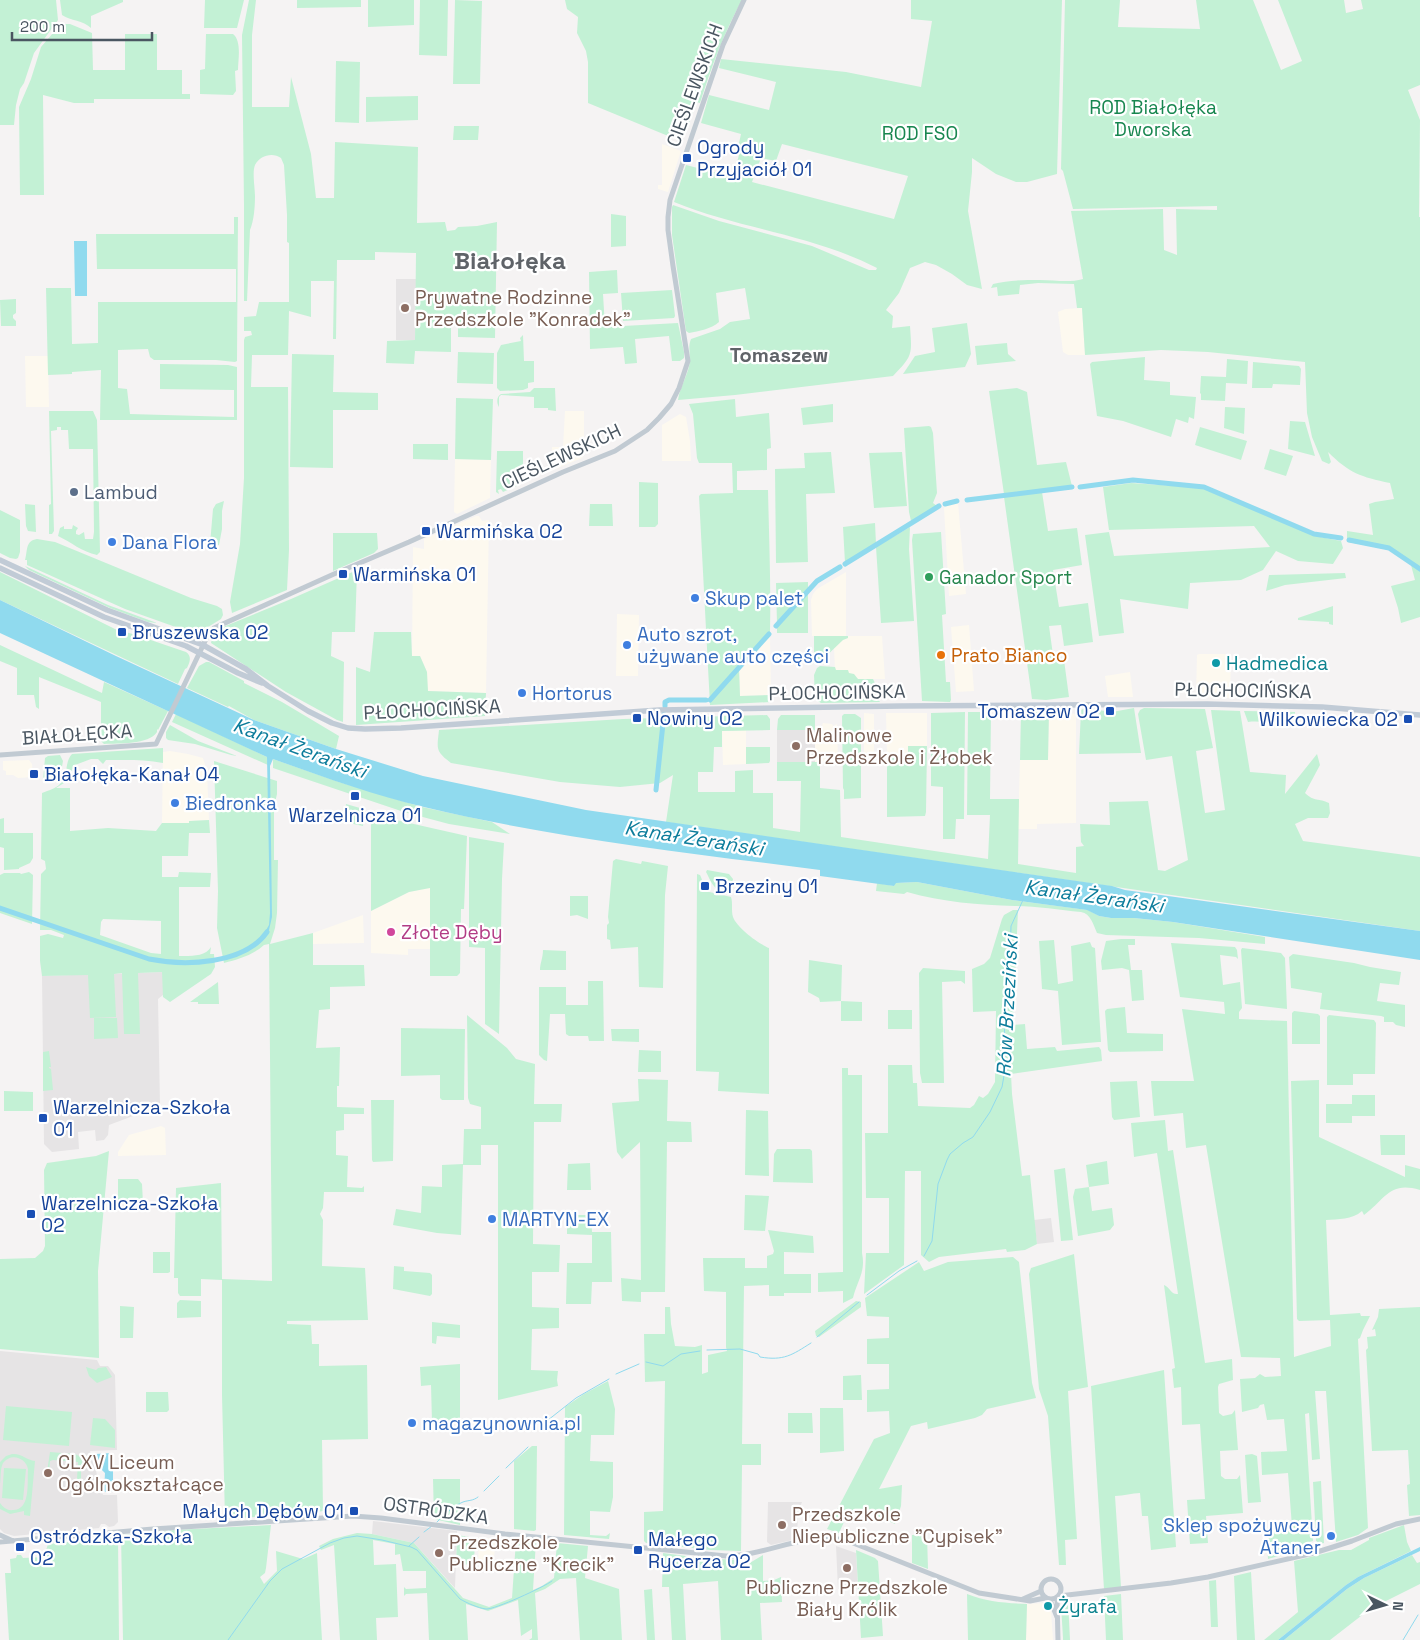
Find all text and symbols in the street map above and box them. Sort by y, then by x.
scale bar [12,10,152,42]
text: 200 m [20,17,65,36]
street label: CIEŚLEWSKICH [661,20,728,150]
park label: ROD Białołęka Dworska [1089,95,1217,142]
park label: ROD FSO [882,121,958,146]
place label: Ogrody Przyjaciół 01 [697,135,812,182]
marker: Ogrody Przyjaciół 01 [681,152,693,164]
district label: Białołęka [454,245,566,276]
place label: Prywatne Rodzinne Przedszkole "Konradek" [415,285,631,332]
marker: Prywatne Rodzinne Przedszkole "Konradek" [399,302,411,314]
district label: Tomaszew [730,342,828,368]
street label: CIEŚLEWSKICH [497,418,625,495]
place label: Lambud [84,480,158,505]
marker: Lambud [68,486,80,498]
place label: Warmińska 02 [436,519,563,544]
marker: Warmińska 02 [420,525,432,537]
place label: Dana Flora [122,530,217,555]
marker: Dana Flora [106,536,118,548]
place label: Warmińska 01 [353,562,476,587]
place label: Ganador Sport [939,565,1072,590]
marker: Warmińska 01 [337,568,349,580]
marker: Ganador Sport [923,571,935,583]
place label: Skup palet [705,586,803,611]
marker: Skup palet [689,592,701,604]
place label: Bruszewska 02 [132,620,269,645]
place label: Auto szrot, używane auto części [637,622,829,669]
marker: Bruszewska 02 [116,626,128,638]
marker: Auto szrot, używane auto części [621,639,633,651]
place label: Prato Bianco [951,643,1068,668]
marker: Prato Bianco [935,649,947,661]
place label: Hadmedica [1226,651,1328,676]
marker: Hadmedica [1210,657,1222,669]
street label: PŁOCHOCIŃSKA [1174,677,1312,704]
street label: PŁOCHOCIŃSKA [768,679,906,706]
place label: Hortorus [532,681,612,706]
marker: Hortorus [516,687,528,699]
street label: PŁOCHOCIŃSKA [363,693,501,726]
place label: Tomaszew 02 [977,699,1100,724]
marker: Tomaszew 02 [1104,705,1116,717]
place label: Nowiny 02 [647,706,743,731]
place label: Wilkowiecka 02 [1259,707,1398,732]
water label: Kanał Żerański [230,712,372,785]
marker: Nowiny 02 [631,712,643,724]
marker: Wilkowiecka 02 [1402,713,1414,725]
street label: BIAŁOŁĘCKA [21,718,133,751]
place label: Malinowe Przedszkole i Żłobek [806,723,993,770]
marker: Malinowe Przedszkole i Żłobek [790,740,802,752]
place label: Białołęka-Kanał 04 [44,762,219,787]
marker: Białołęka-Kanał 04 [28,768,40,780]
marker: Warzelnicza 01 [349,790,361,802]
place label: Biedronka [185,791,277,816]
marker: Biedronka [169,797,181,809]
place label: Warzelnicza 01 [288,803,422,828]
water label: Kanał Żerański [623,814,767,862]
water label: Kanał Żerański [1023,873,1167,919]
place label: Brzeziny 01 [715,874,818,899]
marker: Brzeziny 01 [699,880,711,892]
place label: Złote Dęby [401,920,503,945]
marker: Złote Dęby [385,926,397,938]
water label: Rów Brzeziński [990,932,1024,1078]
place label: Warzelnicza-Szkoła 01 [53,1095,231,1142]
marker: Warzelnicza-Szkoła 01 [37,1112,49,1124]
place label: Warzelnicza-Szkoła 02 [41,1191,219,1238]
place label: MARTYN-EX [502,1207,609,1232]
marker: Warzelnicza-Szkoła 02 [25,1208,37,1220]
marker: MARTYN-EX [486,1213,498,1225]
place label: magazynownia.pl [422,1411,581,1436]
marker: magazynownia.pl [406,1417,418,1429]
place label: CLXV Liceum Ogólnokształcące [58,1450,224,1497]
marker: CLXV Liceum Ogólnokształcące [42,1467,54,1479]
street label: OSTRÓDZKA [382,1491,490,1530]
place label: Małych Dębów 01 [182,1499,344,1524]
place label: Przedszkole Niepubliczne "Cypisek" [792,1502,1003,1549]
marker: Małych Dębów 01 [348,1505,360,1517]
place label: Sklep spożywczy Ataner [1163,1513,1321,1560]
marker: Przedszkole Niepubliczne "Cypisek" [776,1519,788,1531]
place label: Ostródzka-Szkoła 02 [30,1524,192,1571]
place label: Małego Rycerza 02 [648,1527,751,1574]
place label: Przedszkole Publiczne "Krecik" [449,1530,614,1577]
marker: Sklep spożywczy Ataner [1325,1530,1337,1542]
marker: Ostródzka-Szkoła 02 [14,1541,26,1553]
marker: Małego Rycerza 02 [632,1544,644,1556]
marker: Przedszkole Publiczne "Krecik" [433,1547,445,1559]
marker: Publiczne Przedszkole Biały Królik [841,1562,853,1574]
place label: Publiczne Przedszkole Biały Królik [746,1575,948,1622]
north arrow [1360,1580,1410,1630]
place label: Żyrafa [1058,1594,1117,1619]
marker: Żyrafa [1042,1600,1054,1612]
text: N [1389,1601,1407,1612]

